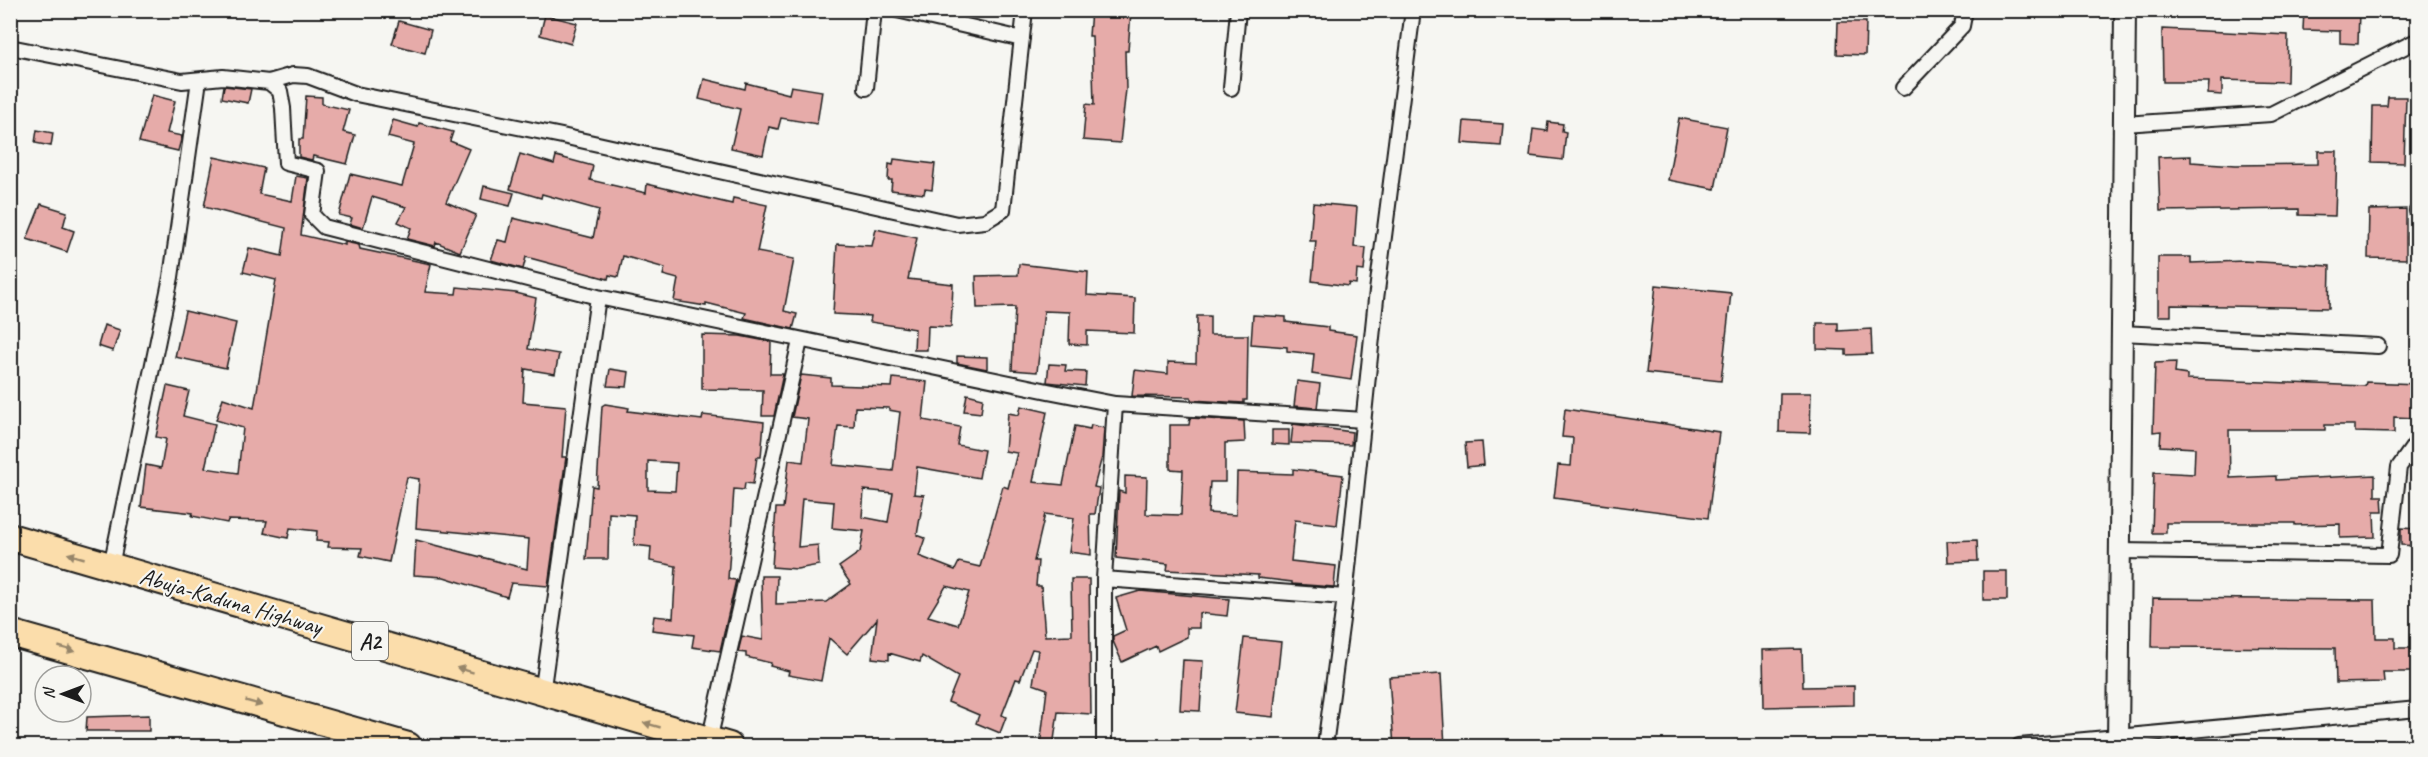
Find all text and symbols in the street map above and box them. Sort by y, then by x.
one-way arrow [67,551,85,560]
street label: Abuja-Kaduna Highway [137,561,327,642]
road number: A2 [352,622,388,660]
one-way arrow [58,645,76,654]
north arrow [33,664,93,724]
one-way arrow [456,665,474,674]
text: N [39,686,59,699]
one-way arrow [245,699,263,708]
one-way arrow [643,720,661,729]

